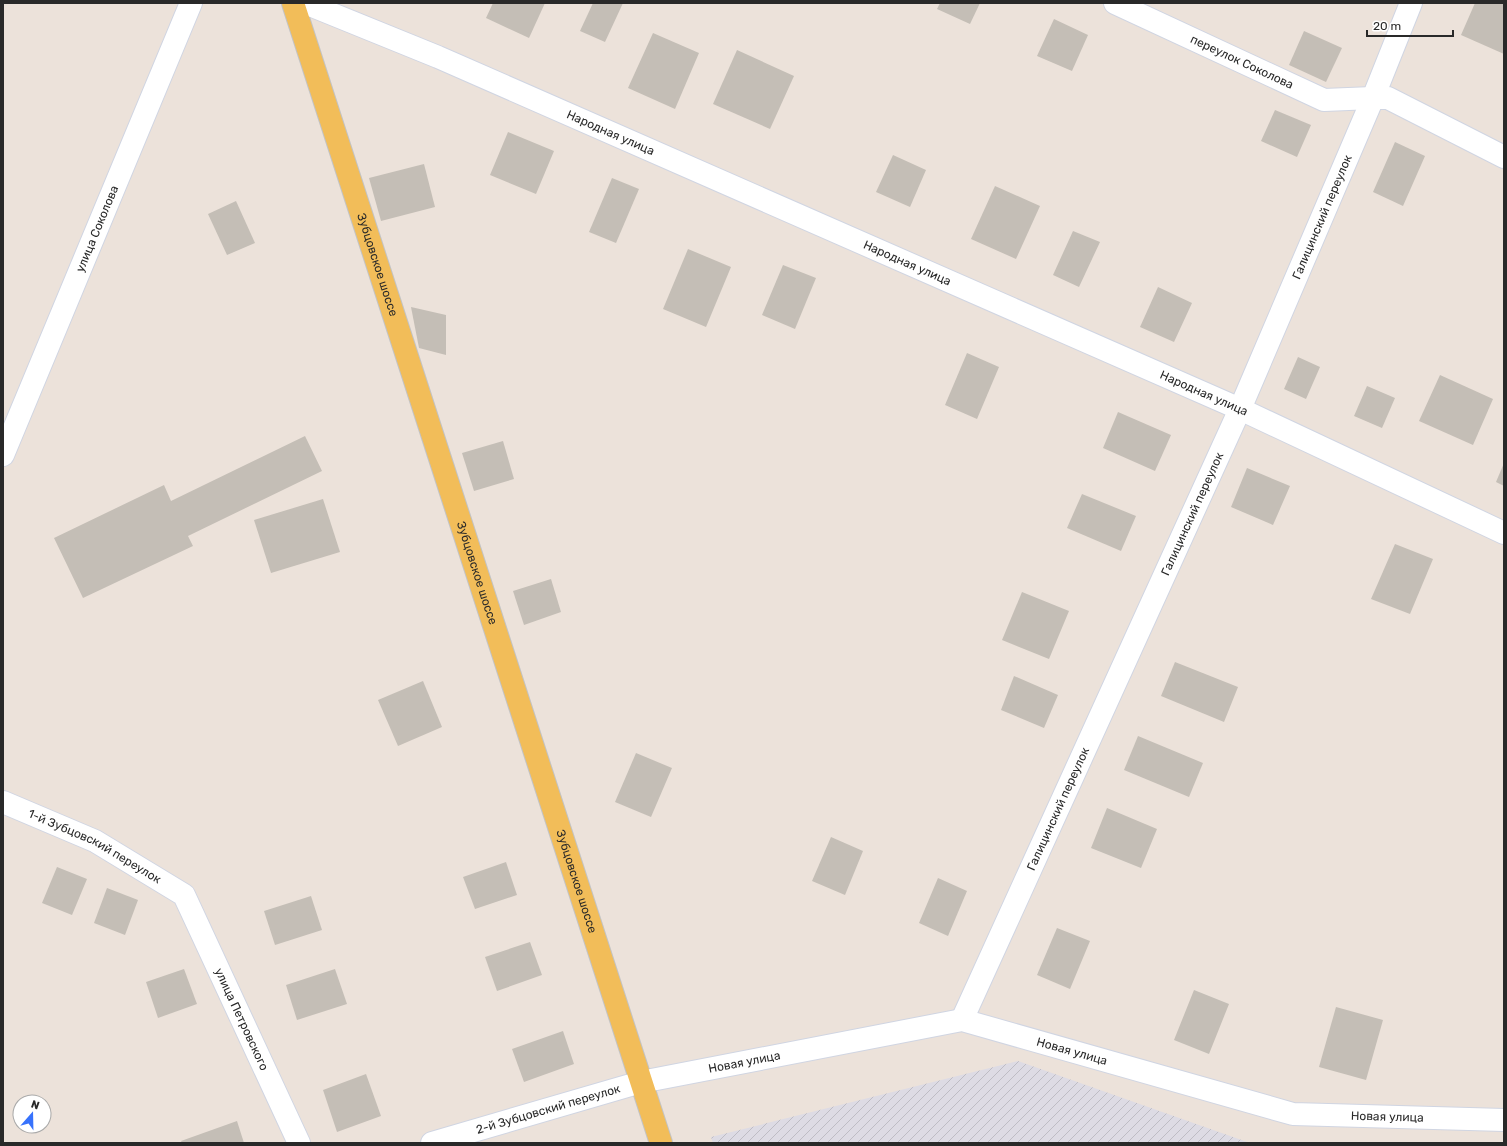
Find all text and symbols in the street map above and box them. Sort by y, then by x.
scale bar [1367,12,1453,38]
text: 20 m [1373,19,1401,33]
street label: переулок Соколова [1188,32,1296,92]
street label: Народная улица [565,107,657,158]
street label: Галицинский переулок [1289,152,1355,281]
street label: улица Соколова [73,183,121,274]
street label: Зубцовское шоссе [354,211,401,318]
street label: Народная улица [861,238,953,288]
street label: Народная улица [1158,368,1250,419]
street label: Галицинский переулок [1158,450,1227,578]
street label: Зубцовское шоссе [454,520,500,627]
street label: Галицинский переулок [1024,744,1092,873]
street label: 1-й Зубцовский переулок [26,807,164,887]
street label: Зубцовское шоссе [553,828,600,935]
street label: улица Петровского [212,966,271,1073]
street label: Новая улица [1035,1035,1109,1068]
street label: Новая улица [707,1048,781,1076]
street label: 2-й Зубцовский переулок [474,1081,622,1137]
north arrow [12,1094,52,1134]
text: N [29,1098,41,1113]
street label: Новая улица [1351,1109,1424,1125]

